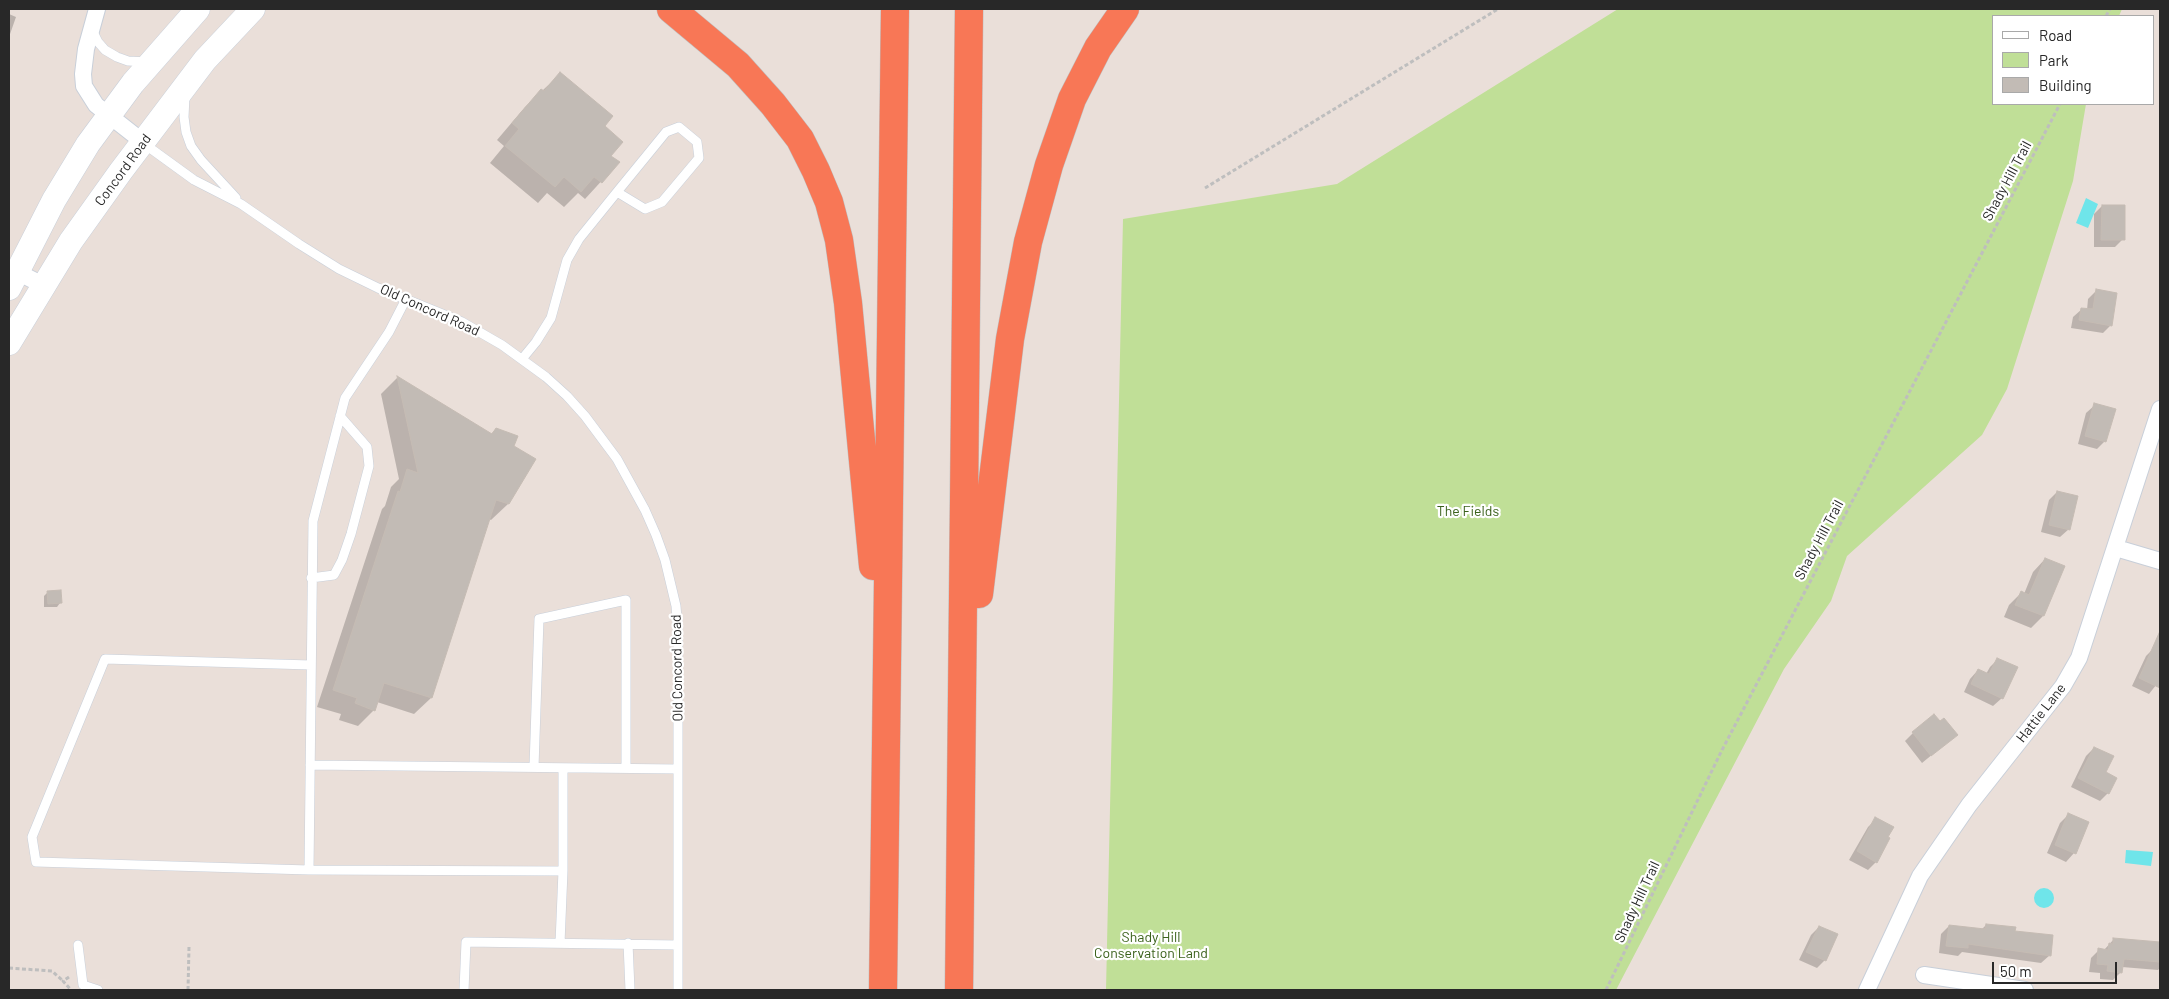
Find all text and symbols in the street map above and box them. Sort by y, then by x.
legend [1992,15,2154,105]
text: Road [2039,26,2072,44]
text: Park [2039,51,2068,69]
text: Building [2039,76,2092,94]
street label: Concord Road [91,131,155,209]
street label: Shady Hill Trail [1979,138,2035,224]
street label: Old Concord Road [378,281,482,339]
street label: Shady Hill Trail [1791,497,1847,583]
park label: The Fields [1437,503,1499,519]
street label: Old Concord Road [668,614,686,722]
street label: Hattie Lane [2013,680,2069,746]
street label: Shady Hill Trail [1611,859,1663,945]
park label: Shady Hill Conservation Land [1094,929,1208,962]
scale bar [1994,952,2119,984]
text: 50 m [2000,962,2032,980]

